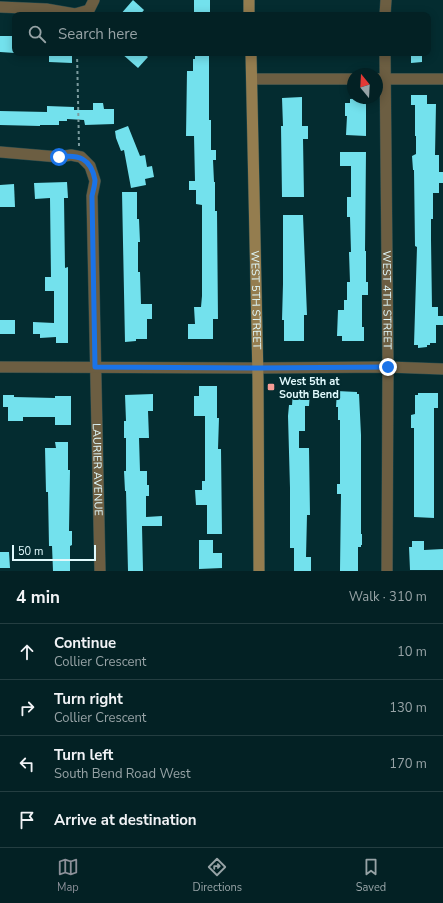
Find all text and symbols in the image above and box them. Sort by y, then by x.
search box [12,12,431,56]
icon: search [26,23,48,45]
text: Search here [58,24,138,44]
north arrow [347,68,383,104]
route start [50,148,68,166]
street label: WEST 5TH STREET [248,250,265,350]
street label: WEST 4TH STREET [379,250,395,350]
route end [379,358,397,376]
place label: West 5th at South Bend [279,374,340,402]
marker: West 5th at South Bend [266,382,276,392]
street label: LAURIER AVENUE [89,423,106,516]
scale bar [12,543,96,562]
text: 50 m [18,544,43,559]
text: 4 min [16,586,60,609]
text: Walk · 310 m [349,588,427,606]
text: Continue [54,633,116,653]
icon: ahead [16,641,38,663]
text: 10 m [397,643,427,661]
text: Collier Crescent [54,653,146,671]
text: Turn right [54,689,123,709]
icon: right [16,697,38,719]
text: 130 m [389,699,427,717]
text: Collier Crescent [54,709,146,727]
text: Turn left [54,745,113,765]
icon: left [16,753,38,775]
text: 170 m [389,755,427,773]
text: South Bend Road West [54,765,191,783]
icon: arrive [16,809,38,831]
text: Arrive at destination [54,810,197,830]
tab: Map [57,856,79,895]
tab: Directions [193,856,242,895]
tab: Saved [356,856,386,895]

